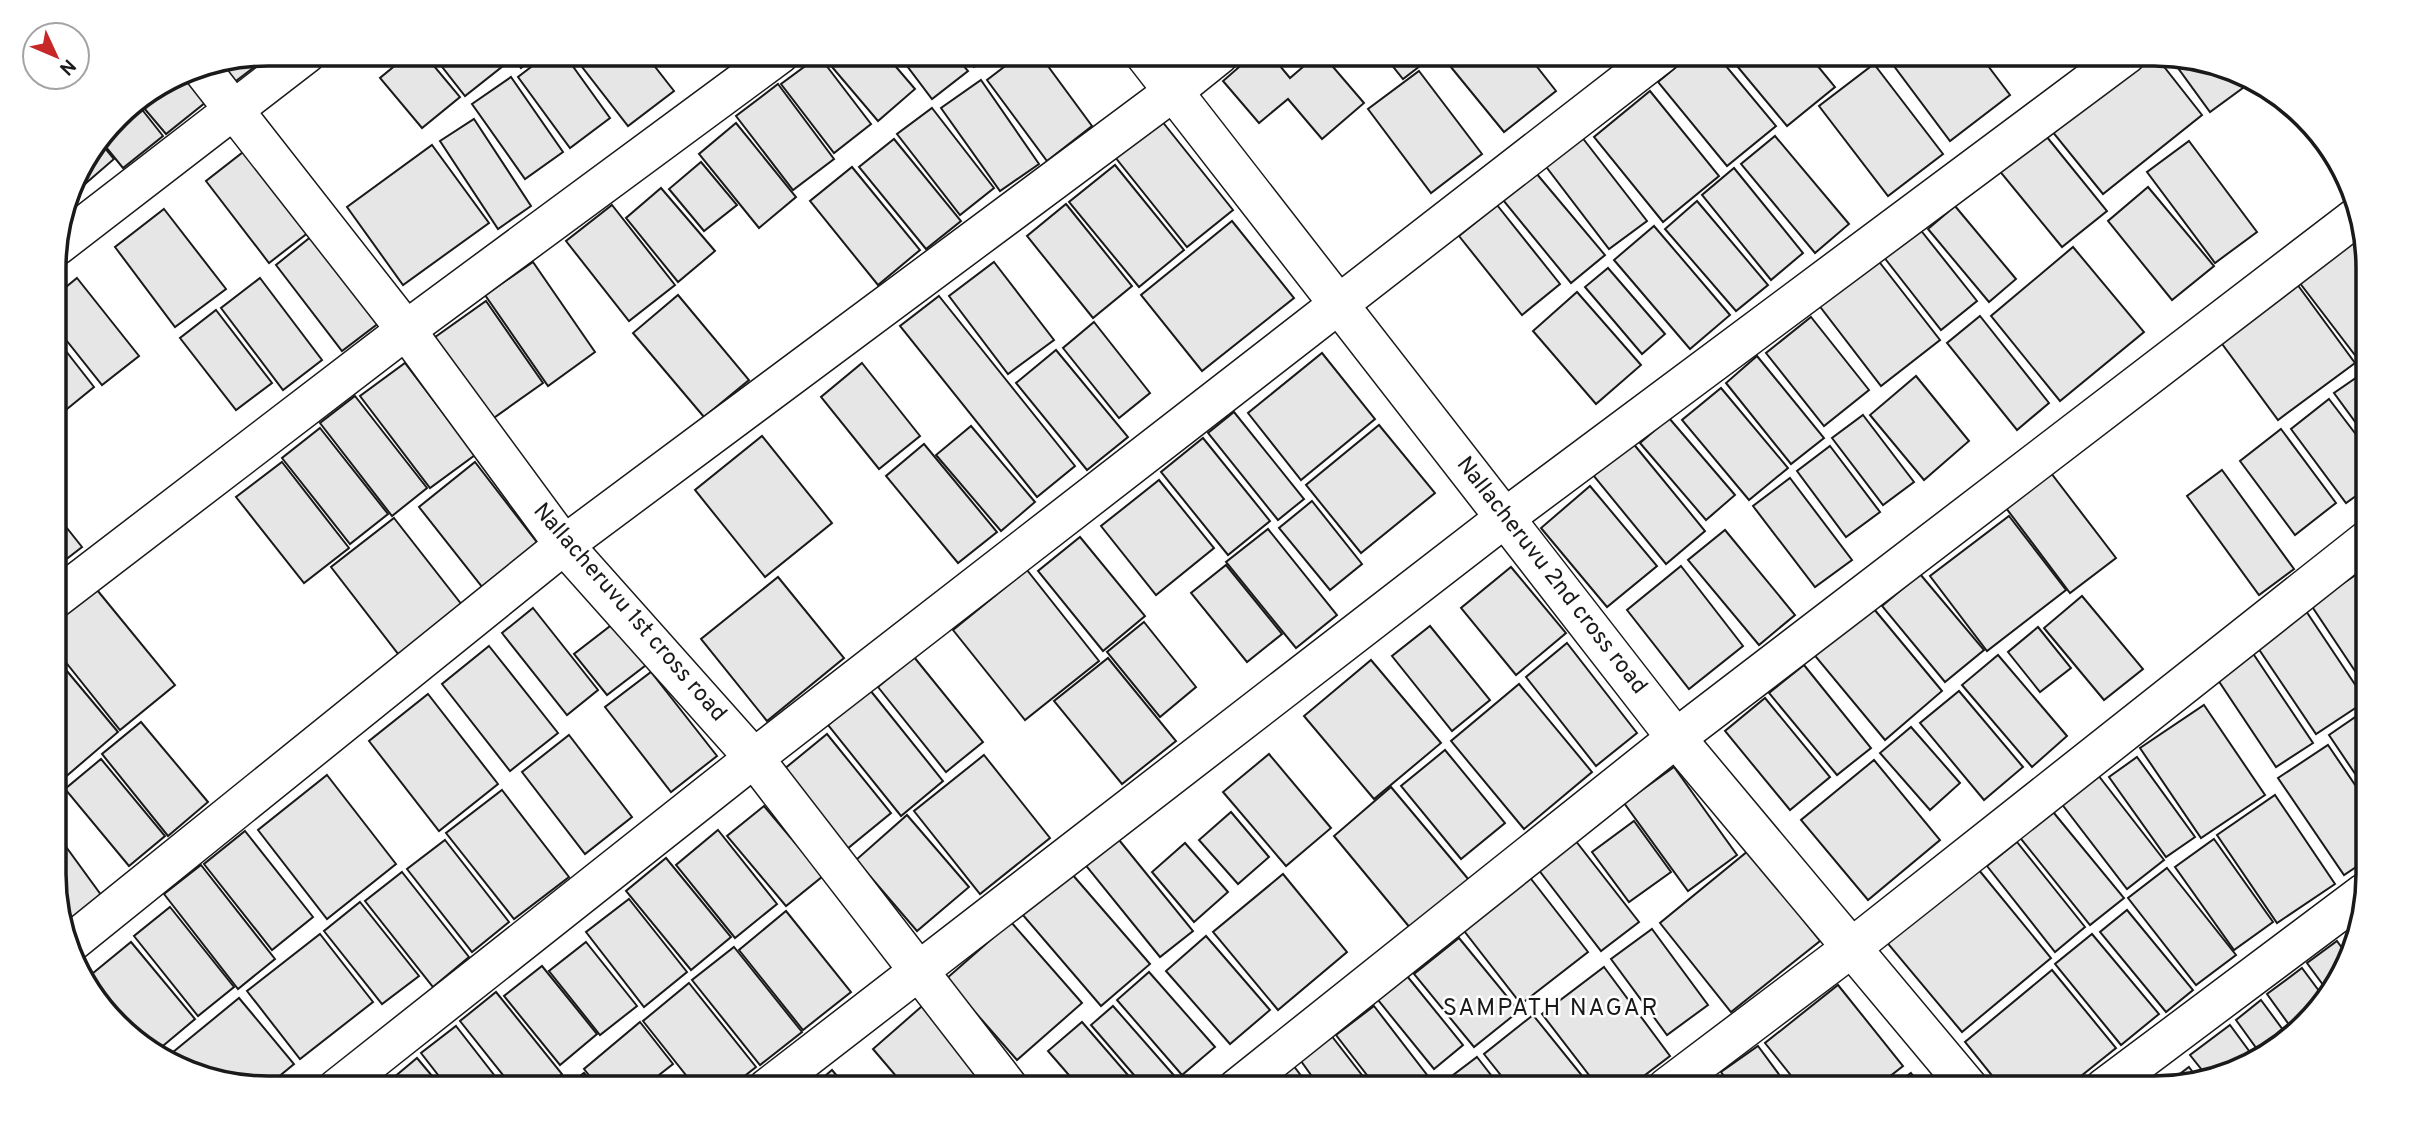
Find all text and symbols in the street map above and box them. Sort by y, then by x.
north arrow [21,21,91,91]
text: N [53,53,80,80]
street label: Nallacheruvu 2nd cross road [1449,451,1653,701]
street label: Nallacheruvu 1st cross road [526,498,732,728]
district label: SAMPATH NAGAR [1443,994,1659,1024]

